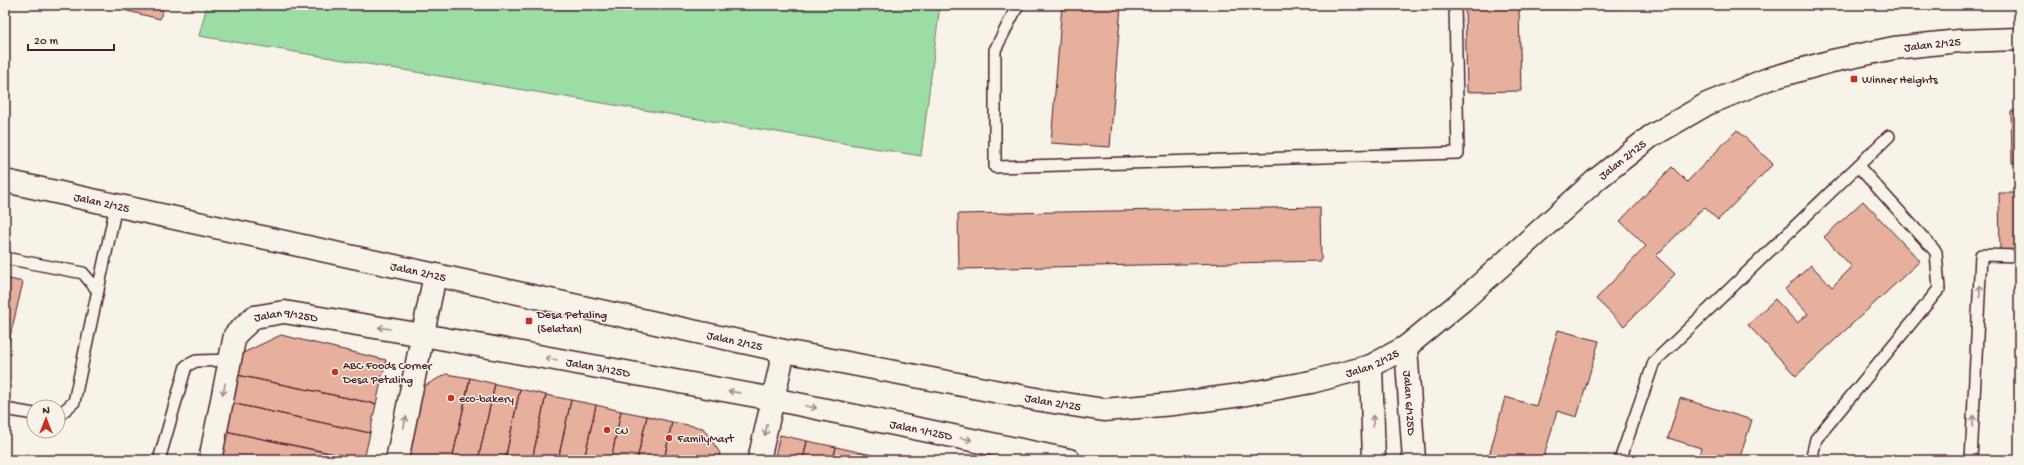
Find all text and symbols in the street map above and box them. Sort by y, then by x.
scale bar [28,26,114,52]
text: 20 m [34,35,59,49]
street label: Jalan 2/125 [1904,36,1962,56]
marker: Winner Heights [1849,74,1859,84]
place label: Winner Heights [1862,74,1938,88]
street label: Jalan 2/125 [1597,138,1650,184]
street label: Jalan 2/125 [72,191,131,217]
street label: Jalan 2/125 [389,260,447,286]
one-way arrow [1976,285,1983,298]
street label: Jalan 9/125D [253,307,319,327]
place label: Desa Petaling (Selatan) [536,309,607,337]
marker: Desa Petaling (Selatan) [524,316,534,326]
one-way arrow [378,324,391,332]
street label: Jalan 2/125 [705,329,764,355]
street label: Jalan 2/125 [1344,347,1402,381]
one-way arrow [545,354,558,362]
street label: Jalan 3/125D [565,356,631,382]
place label: ABC Foods Corner Desa Petaling [342,360,433,388]
marker: ABC Foods Corner Desa Petaling [330,367,340,377]
street label: Jalan 6/125D [1399,370,1417,436]
one-way arrow [220,383,228,396]
one-way arrow [728,388,741,396]
street label: Jalan 2/125 [1023,392,1082,415]
marker: eco-bakery [446,393,456,403]
place label: eco-bakery [459,393,514,407]
north arrow [26,399,66,439]
one-way arrow [804,403,817,411]
text: N [42,405,50,417]
one-way arrow [1369,415,1377,428]
one-way arrow [1969,415,1977,428]
one-way arrow [401,416,409,429]
street label: Jalan 1/125D [888,418,953,445]
one-way arrow [761,423,769,436]
marker: CU [602,425,612,435]
place label: CU [615,425,629,439]
marker: FamilyMart [664,433,674,443]
place label: FamilyMart [676,433,735,447]
one-way arrow [959,435,972,443]

